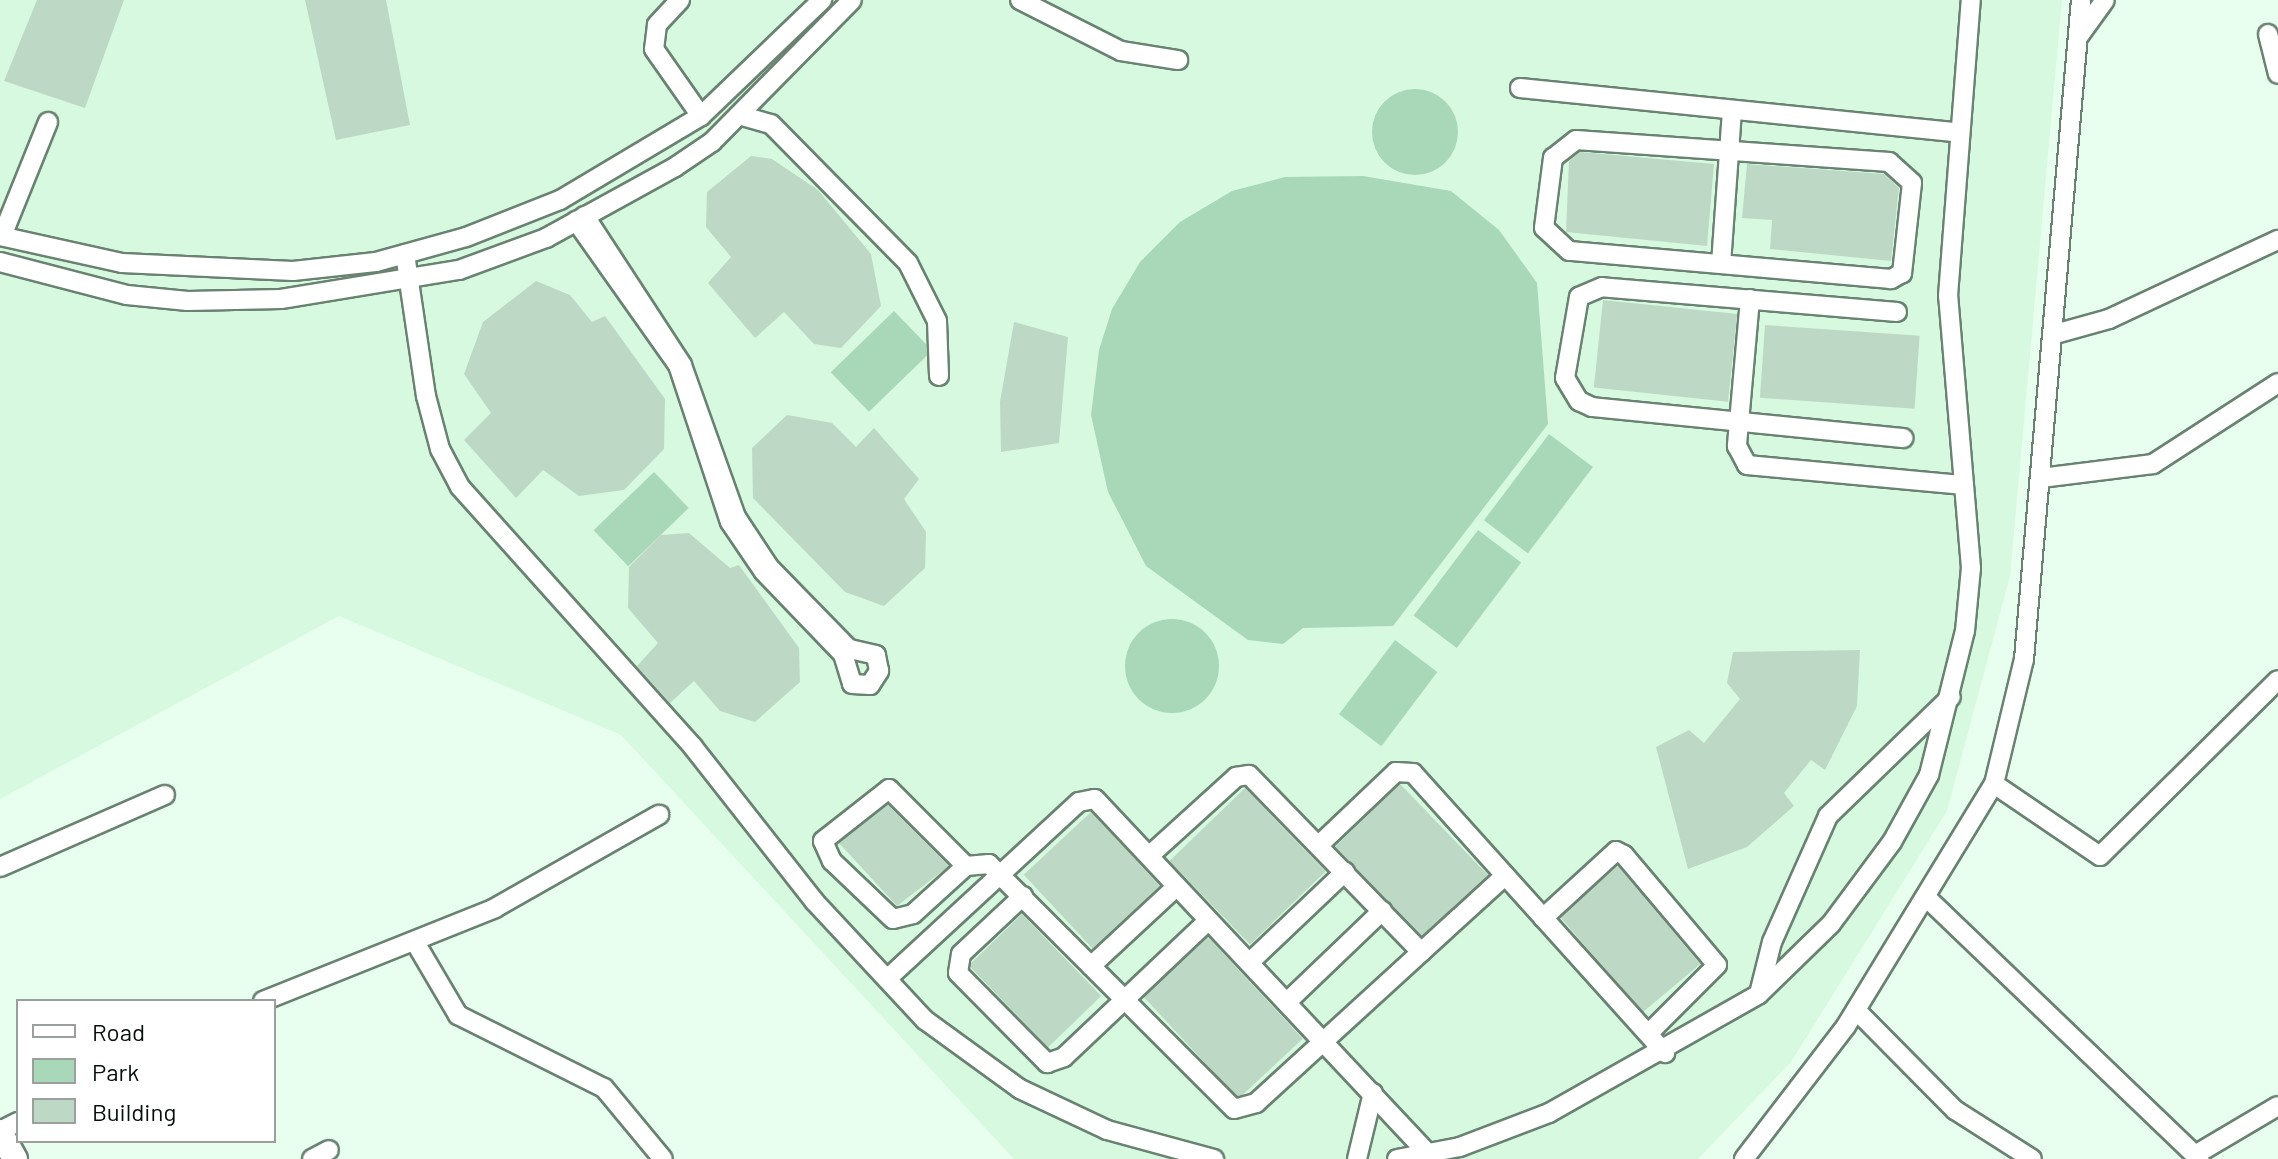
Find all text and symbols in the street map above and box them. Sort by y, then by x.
legend [16,999,276,1143]
text: Road [92,1017,145,1046]
text: Park [92,1057,139,1086]
text: Building [92,1097,176,1126]

